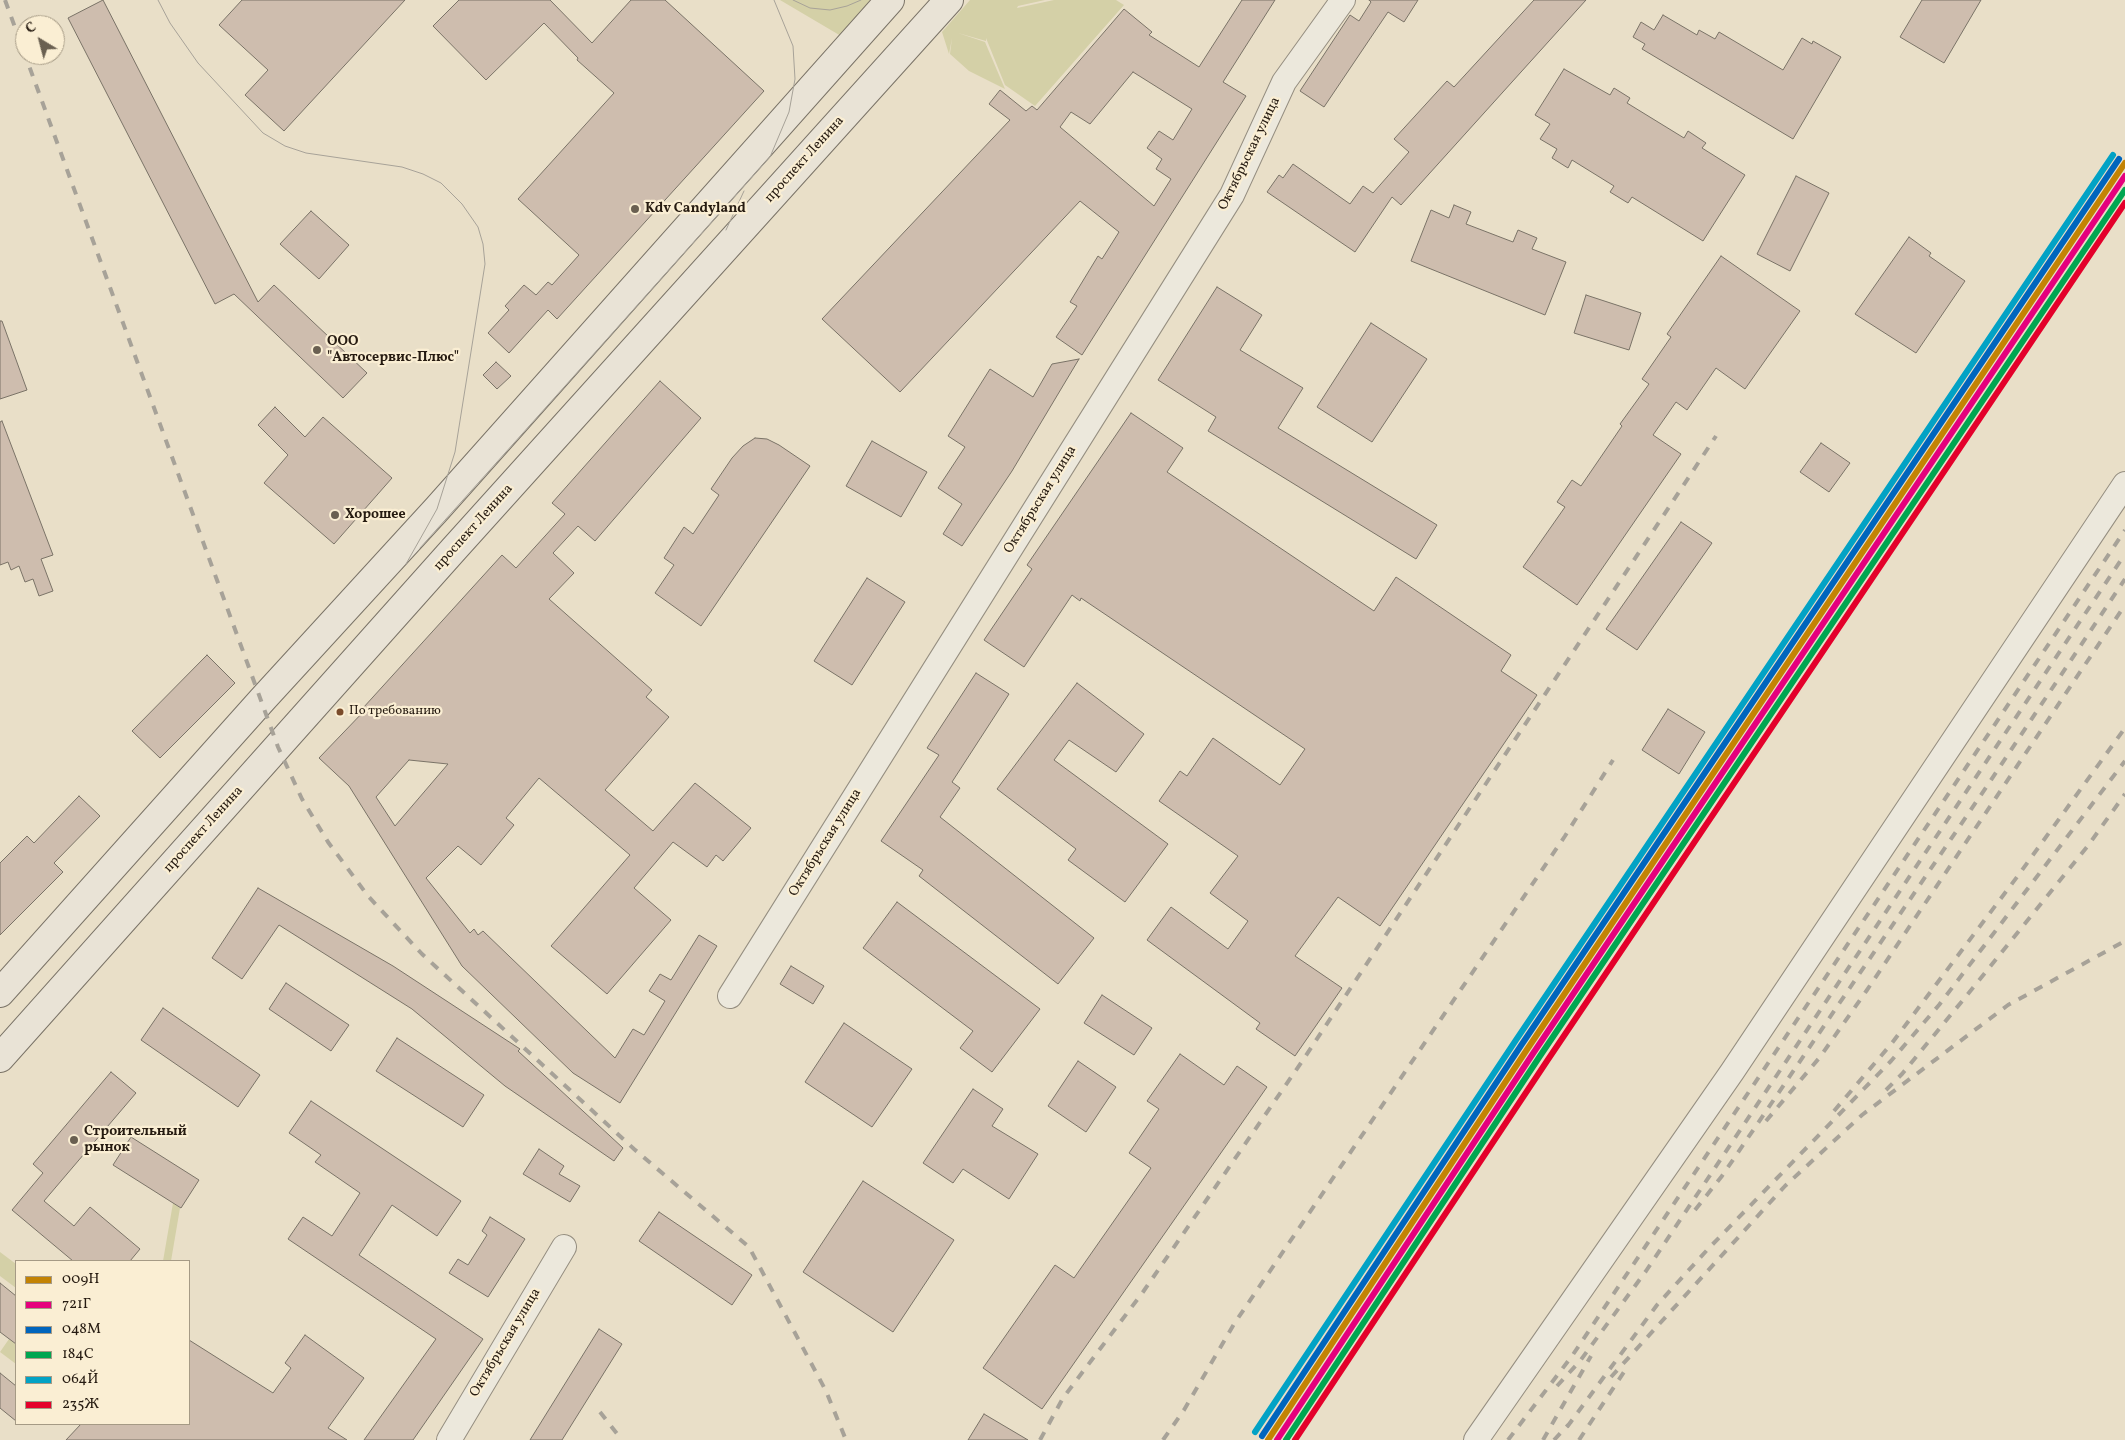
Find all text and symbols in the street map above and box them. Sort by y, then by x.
north arrow [15,15,65,65]
text: С [22,18,41,39]
street label: Октябрьская улица [1215,95,1285,213]
street label: проспект Ленина [762,113,848,207]
place label: Kdv Candyland [645,201,746,217]
marker: Kdv Candyland [629,203,641,215]
place label: ООО "Автосервис-Плюс" [327,334,459,367]
marker: ООО "Автосервис-Плюс" [311,344,323,356]
street label: Октябрьская улица [1001,443,1081,557]
street label: проспект Ленина [431,481,517,575]
place label: Хорошее [345,507,406,523]
marker: Хорошее [329,509,341,521]
place label: По требованию [349,704,441,720]
marker: По требованию [335,707,345,717]
street label: проспект Ленина [161,783,247,877]
street label: Октябрьская улица [786,786,866,900]
place label: Строительный рынок [84,1124,187,1156]
marker: Строительный рынок [68,1134,80,1146]
legend [15,1260,190,1425]
text: 009Н [62,1269,100,1290]
street label: Октябрьская улица [467,1286,545,1400]
text: 721Г [62,1294,91,1315]
text: 048М [62,1319,101,1340]
text: 184С [62,1344,94,1365]
text: 064Й [62,1369,99,1390]
text: 235Ж [62,1394,99,1415]

